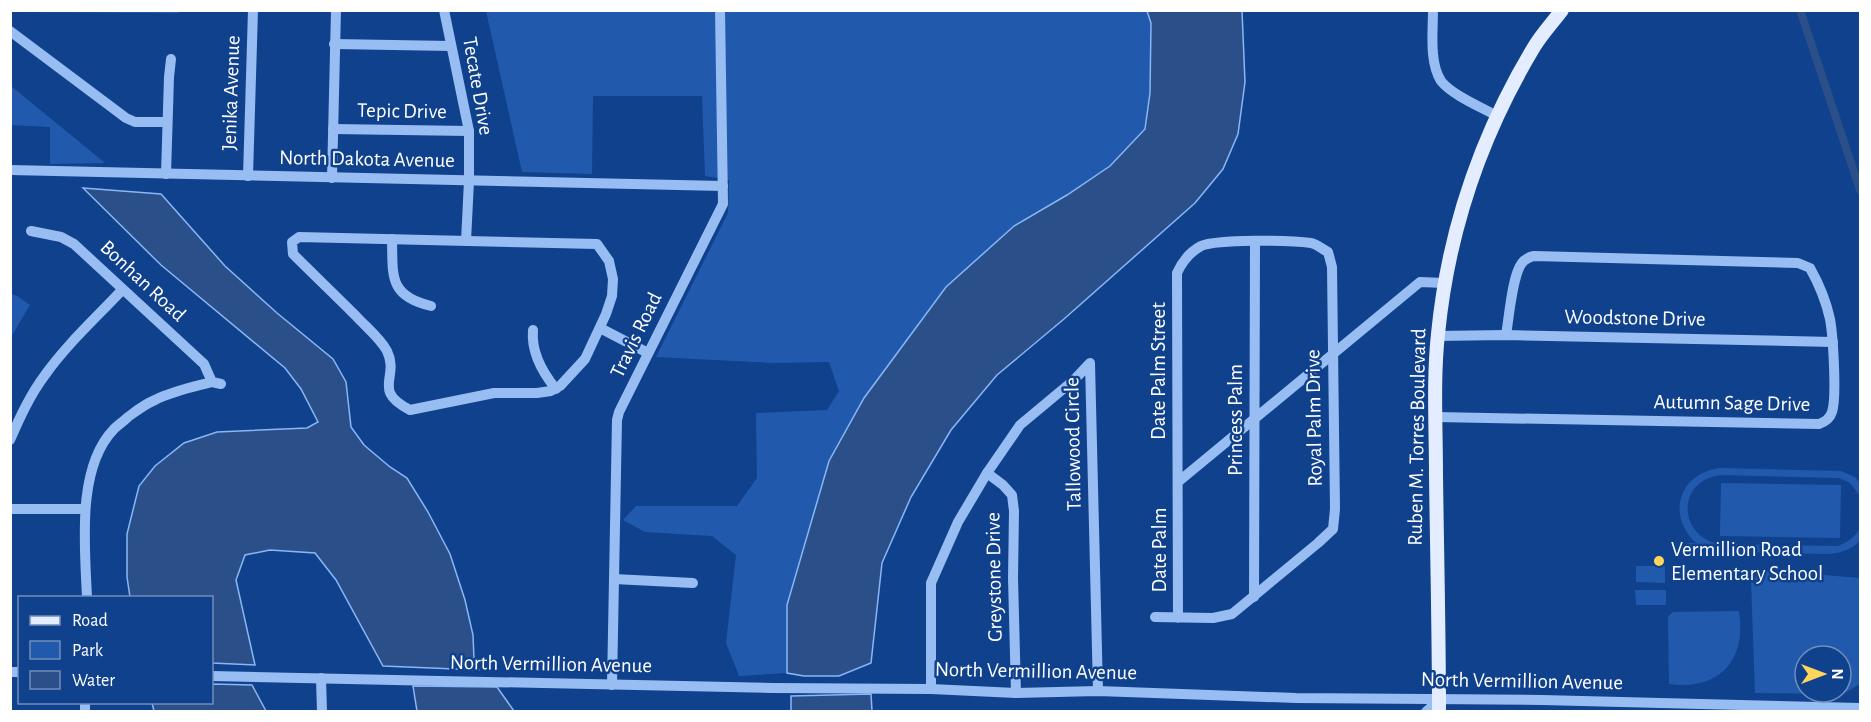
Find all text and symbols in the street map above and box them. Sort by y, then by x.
street label: Jenika Avenue [218,35,244,151]
street label: Tecate Drive [459,35,497,137]
street label: Tepic Drive [357,100,447,122]
street label: North Dakota Avenue [279,147,455,171]
street label: Bonhan Road [96,236,190,326]
street label: Travis Road [606,289,666,381]
street label: Date Palm Street [1148,302,1169,440]
street label: Woodstone Drive [1564,306,1706,330]
street label: Ruben M. Torres Boulevard [1405,328,1429,546]
street label: Royal Palm Drive [1302,349,1326,487]
street label: Princess Palm [1225,364,1246,476]
street label: Tallowood Circle [1061,377,1085,511]
street label: Autumn Sage Drive [1653,391,1811,415]
street label: Date Palm [1149,508,1170,592]
street label: Greystone Drive [982,512,1006,642]
place label: Vermillion Road Elementary School [1671,539,1823,584]
marker: Vermillion Road Elementary School [1652,554,1666,568]
legend [18,596,213,704]
text: Road [72,612,108,630]
text: Park [72,642,104,660]
north arrow [1793,644,1853,704]
street label: North Vermillion Avenue [450,652,652,676]
street label: North Vermillion Avenue [935,659,1137,683]
text: N [1829,668,1845,680]
street label: North Vermillion Avenue [1421,669,1623,693]
text: Water [72,672,115,690]

